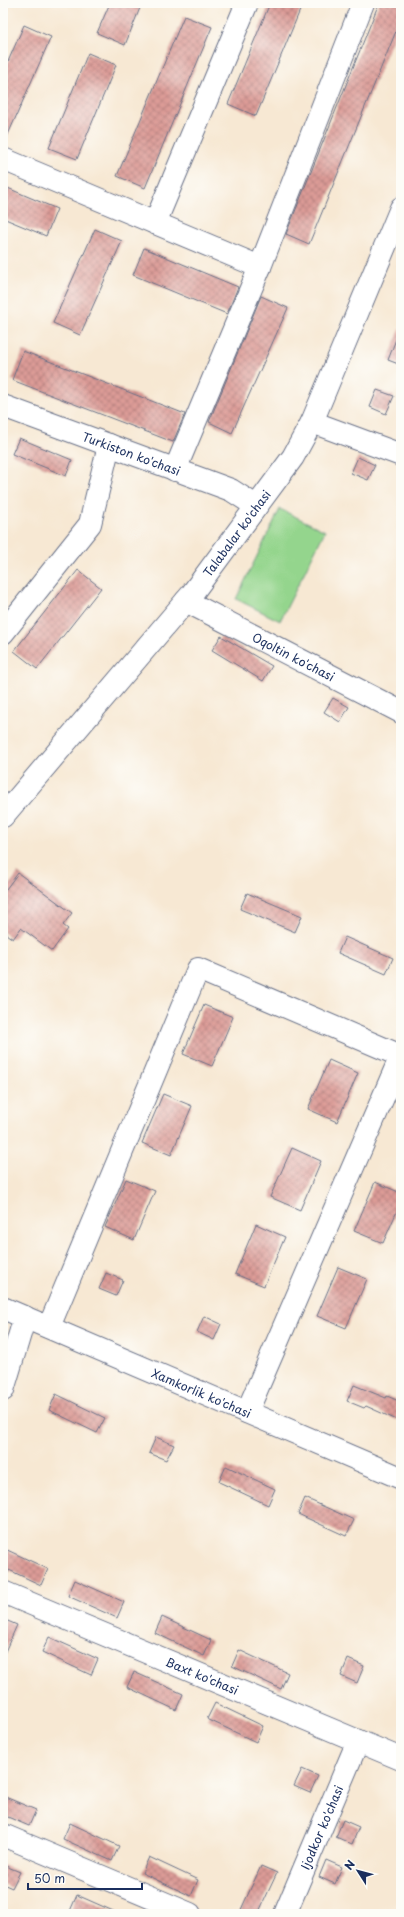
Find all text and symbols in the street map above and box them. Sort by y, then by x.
street label: Turkiston ko'chasi [80,427,183,480]
street label: Talabalar ko'chasi [199,486,275,580]
street label: Oqoltin ko'chasi [249,628,338,685]
street label: Xamkorlik ko'chasi [149,1364,254,1422]
street label: Baxt ko'chasi [163,1652,241,1699]
street label: Ijodkor ko'chasi [296,1782,347,1872]
north arrow [338,1851,378,1891]
text: N [340,1856,359,1873]
scale bar [28,1865,142,1891]
text: 50 m [34,1869,65,1887]

